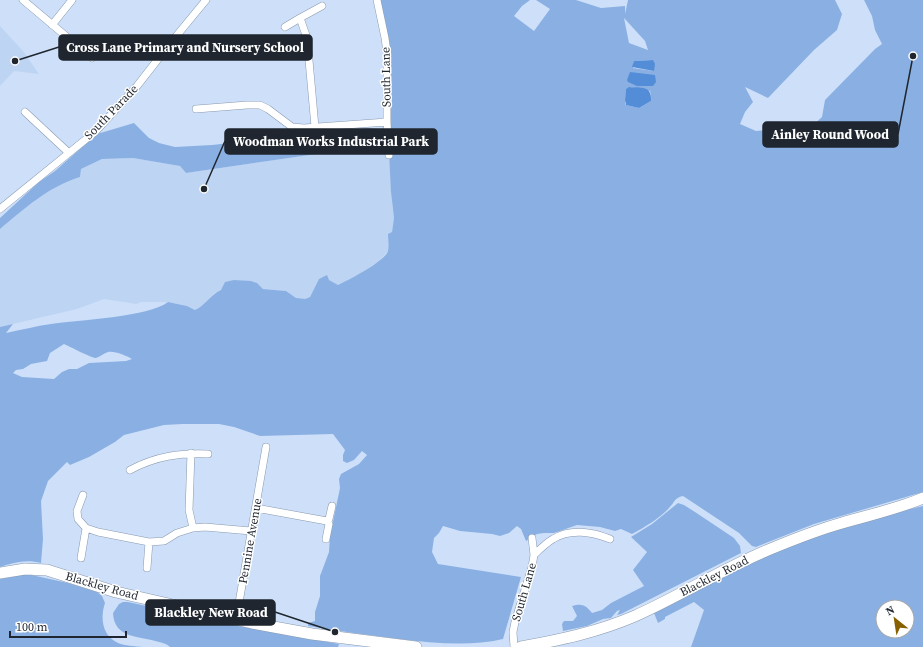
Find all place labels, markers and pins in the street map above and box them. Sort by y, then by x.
callout: Cross Lane Primary and Nursery School [59,35,312,60]
callout: Ainley Round Wood [763,122,898,147]
callout: Woodman Works Industrial Park [225,129,437,154]
callout: Blackley New Road [146,600,275,625]

